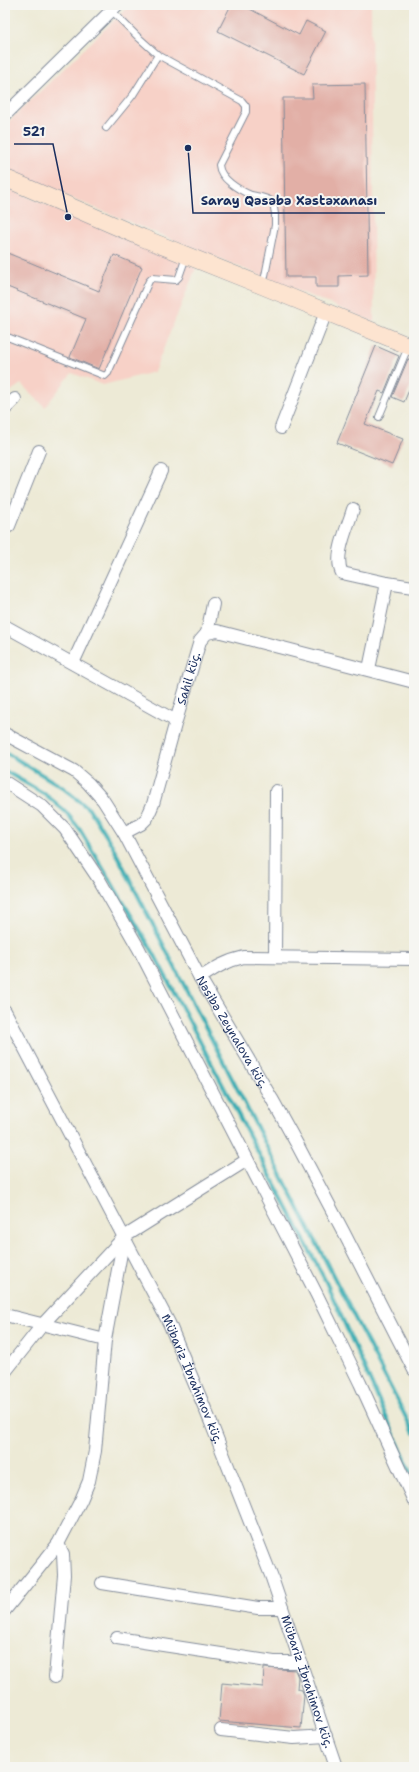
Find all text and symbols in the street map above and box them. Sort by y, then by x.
callout: 521 [14,119,53,144]
text: 521 [23,123,45,140]
callout: Saray Qəsəbə Xəstəxanası [193,188,385,213]
text: Saray Qəsəbə Xəstəxanası [201,192,377,209]
street label: Sahil küç. [173,650,204,707]
street label: Nəsibə Zeynalova küç. [192,973,272,1091]
street label: Mübariz İbrahimov küç. [158,1311,226,1446]
street label: Mübariz İbrahimov küç. [277,1613,337,1750]

